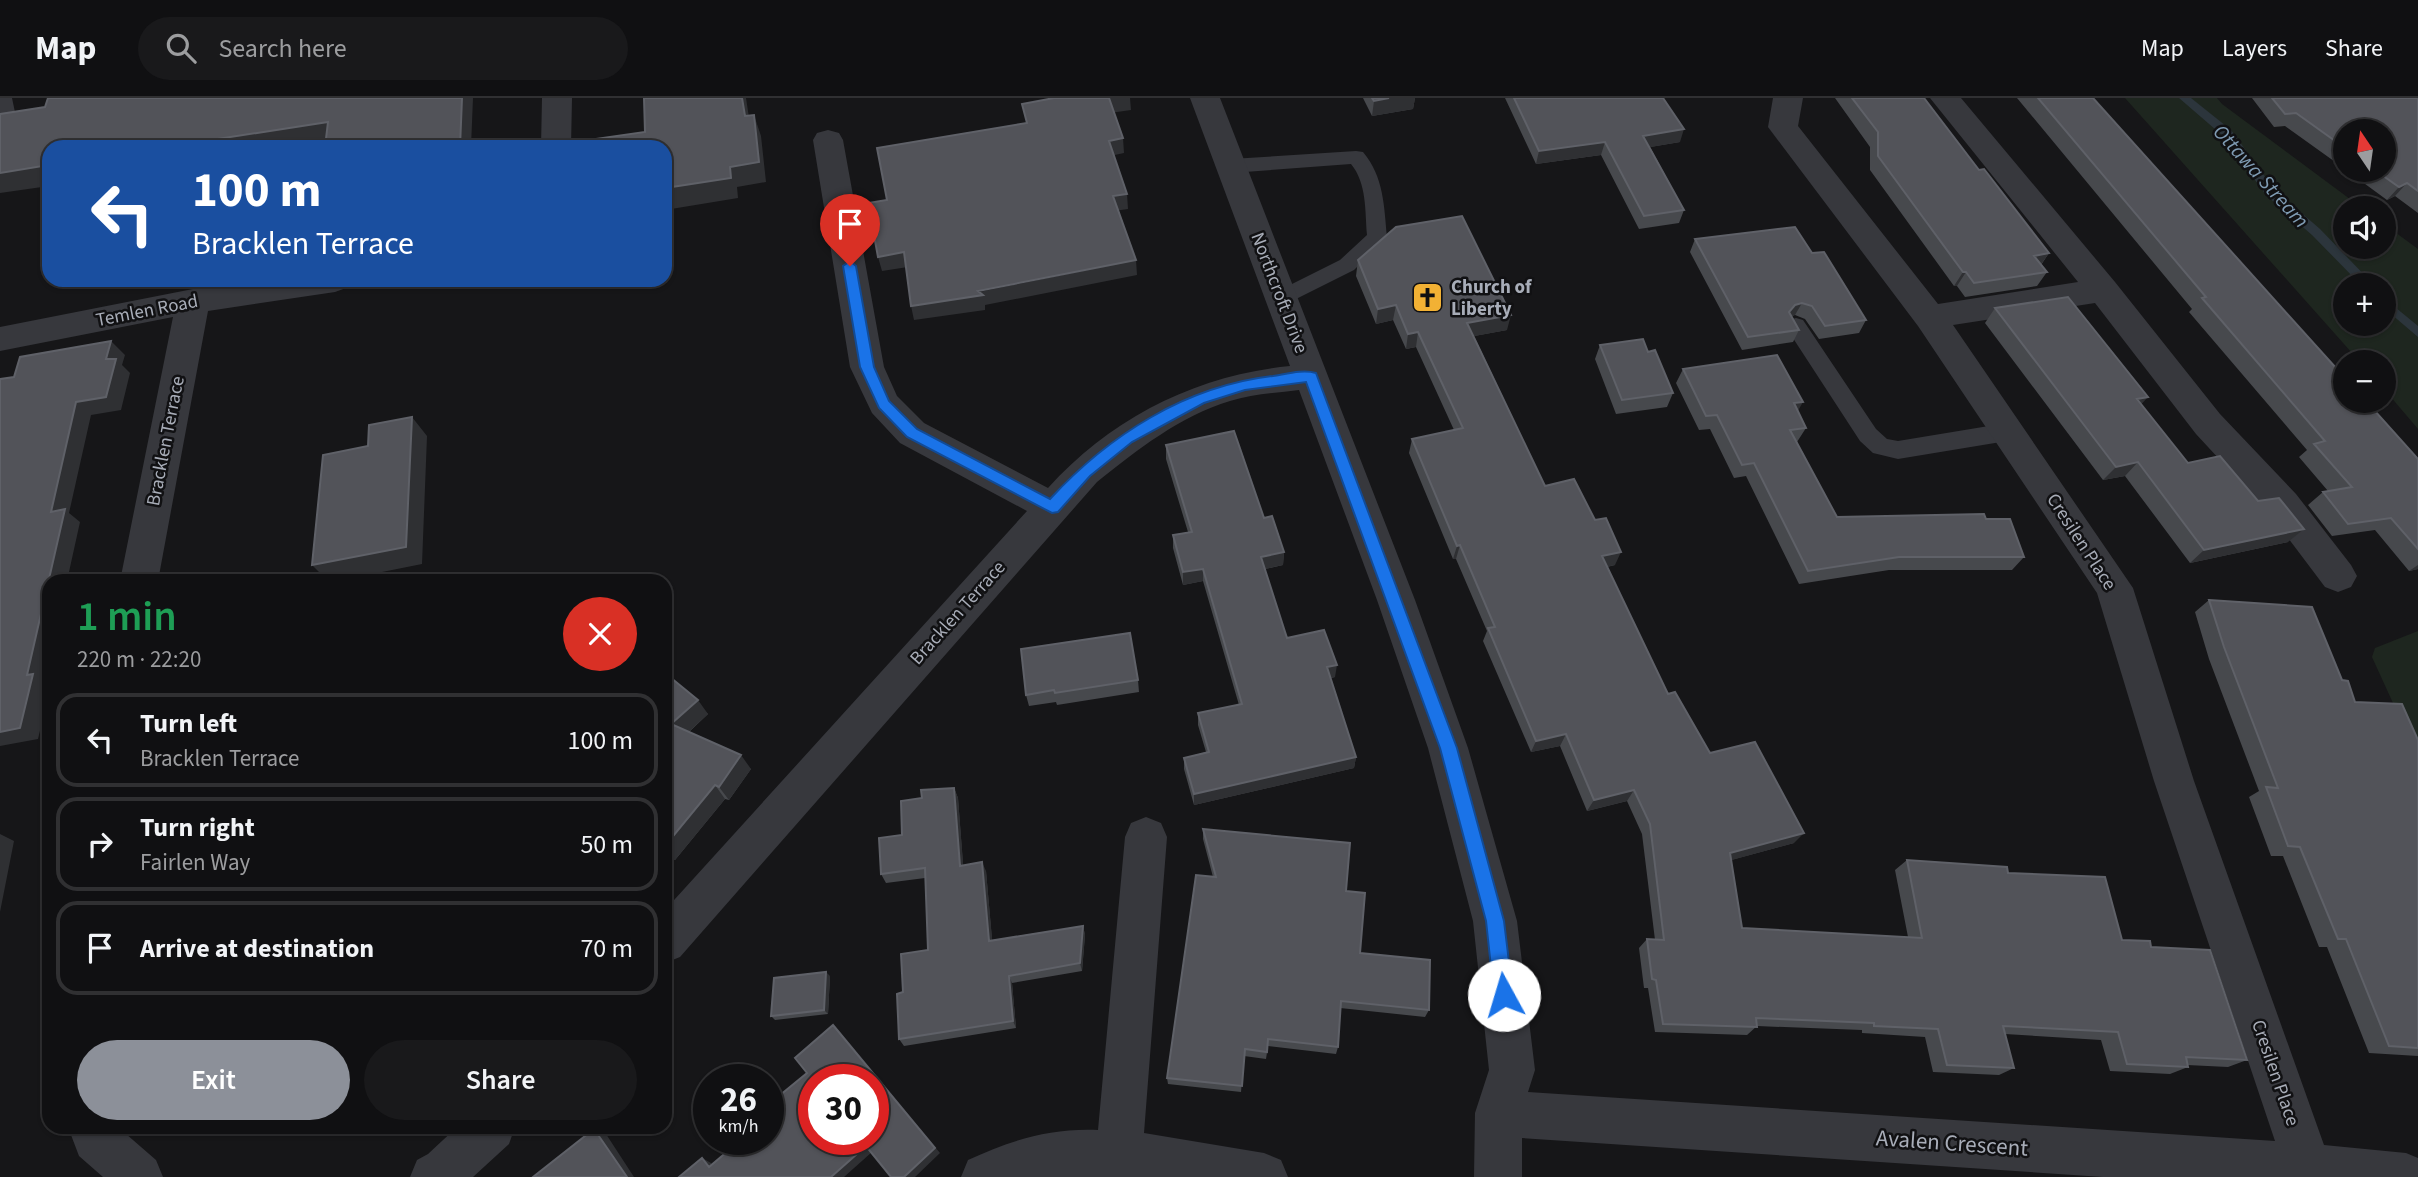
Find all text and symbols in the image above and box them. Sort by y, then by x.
search box [138,17,628,80]
text: Map [35,25,96,72]
icon: search [162,29,200,67]
text: Search here [218,30,347,67]
text: Map [2141,31,2184,66]
text: Layers [2222,31,2287,66]
text: Share [2325,31,2383,66]
water label: Ottawa Stream [2206,117,2316,235]
north arrow [2333,119,2396,182]
map controls [2333,119,2396,413]
text: 100 m [192,156,321,226]
icon: left [77,168,168,259]
pin [820,194,880,266]
button: sound [2333,196,2396,259]
icon: arrive [831,205,869,243]
text: Bracklen Terrace [192,221,414,267]
street label: Northcroft Drive [1244,229,1314,357]
button: + [2333,273,2396,336]
place label: Church of Liberty [1451,274,1533,323]
church icon: Church of Liberty [1411,281,1445,315]
street label: Temlen Road [94,288,200,334]
button: − [2333,350,2396,413]
street label: Bracklen Terrace [140,374,192,508]
street label: Cresilen Place [2040,488,2122,596]
street label: Bracklen Terrace [904,555,1012,671]
text: 1 min [77,587,177,647]
button: close [563,597,637,671]
text: 220 m · 22:20 [77,643,201,676]
text: Turn left [140,705,237,742]
icon: left [81,721,119,759]
text: 100 m [567,722,633,759]
text: Bracklen Terrace [140,742,300,775]
text: Turn right [140,809,255,846]
icon: right [81,825,119,863]
text: 50 m [580,826,633,863]
text: Fairlen Way [140,846,250,879]
icon: arrive [81,929,119,967]
text: Arrive at destination [140,930,374,967]
text: 70 m [580,930,633,967]
position arrow [1467,958,1541,1032]
street label: Cresilen Place [2244,1016,2306,1130]
button: Exit [77,1040,350,1120]
button: Share [364,1040,637,1120]
speed limit sign: 30 [798,1064,889,1155]
text: 26 [720,1075,757,1125]
text: km/h [719,1114,758,1139]
street label: Avalen Crescent [1875,1121,2029,1165]

